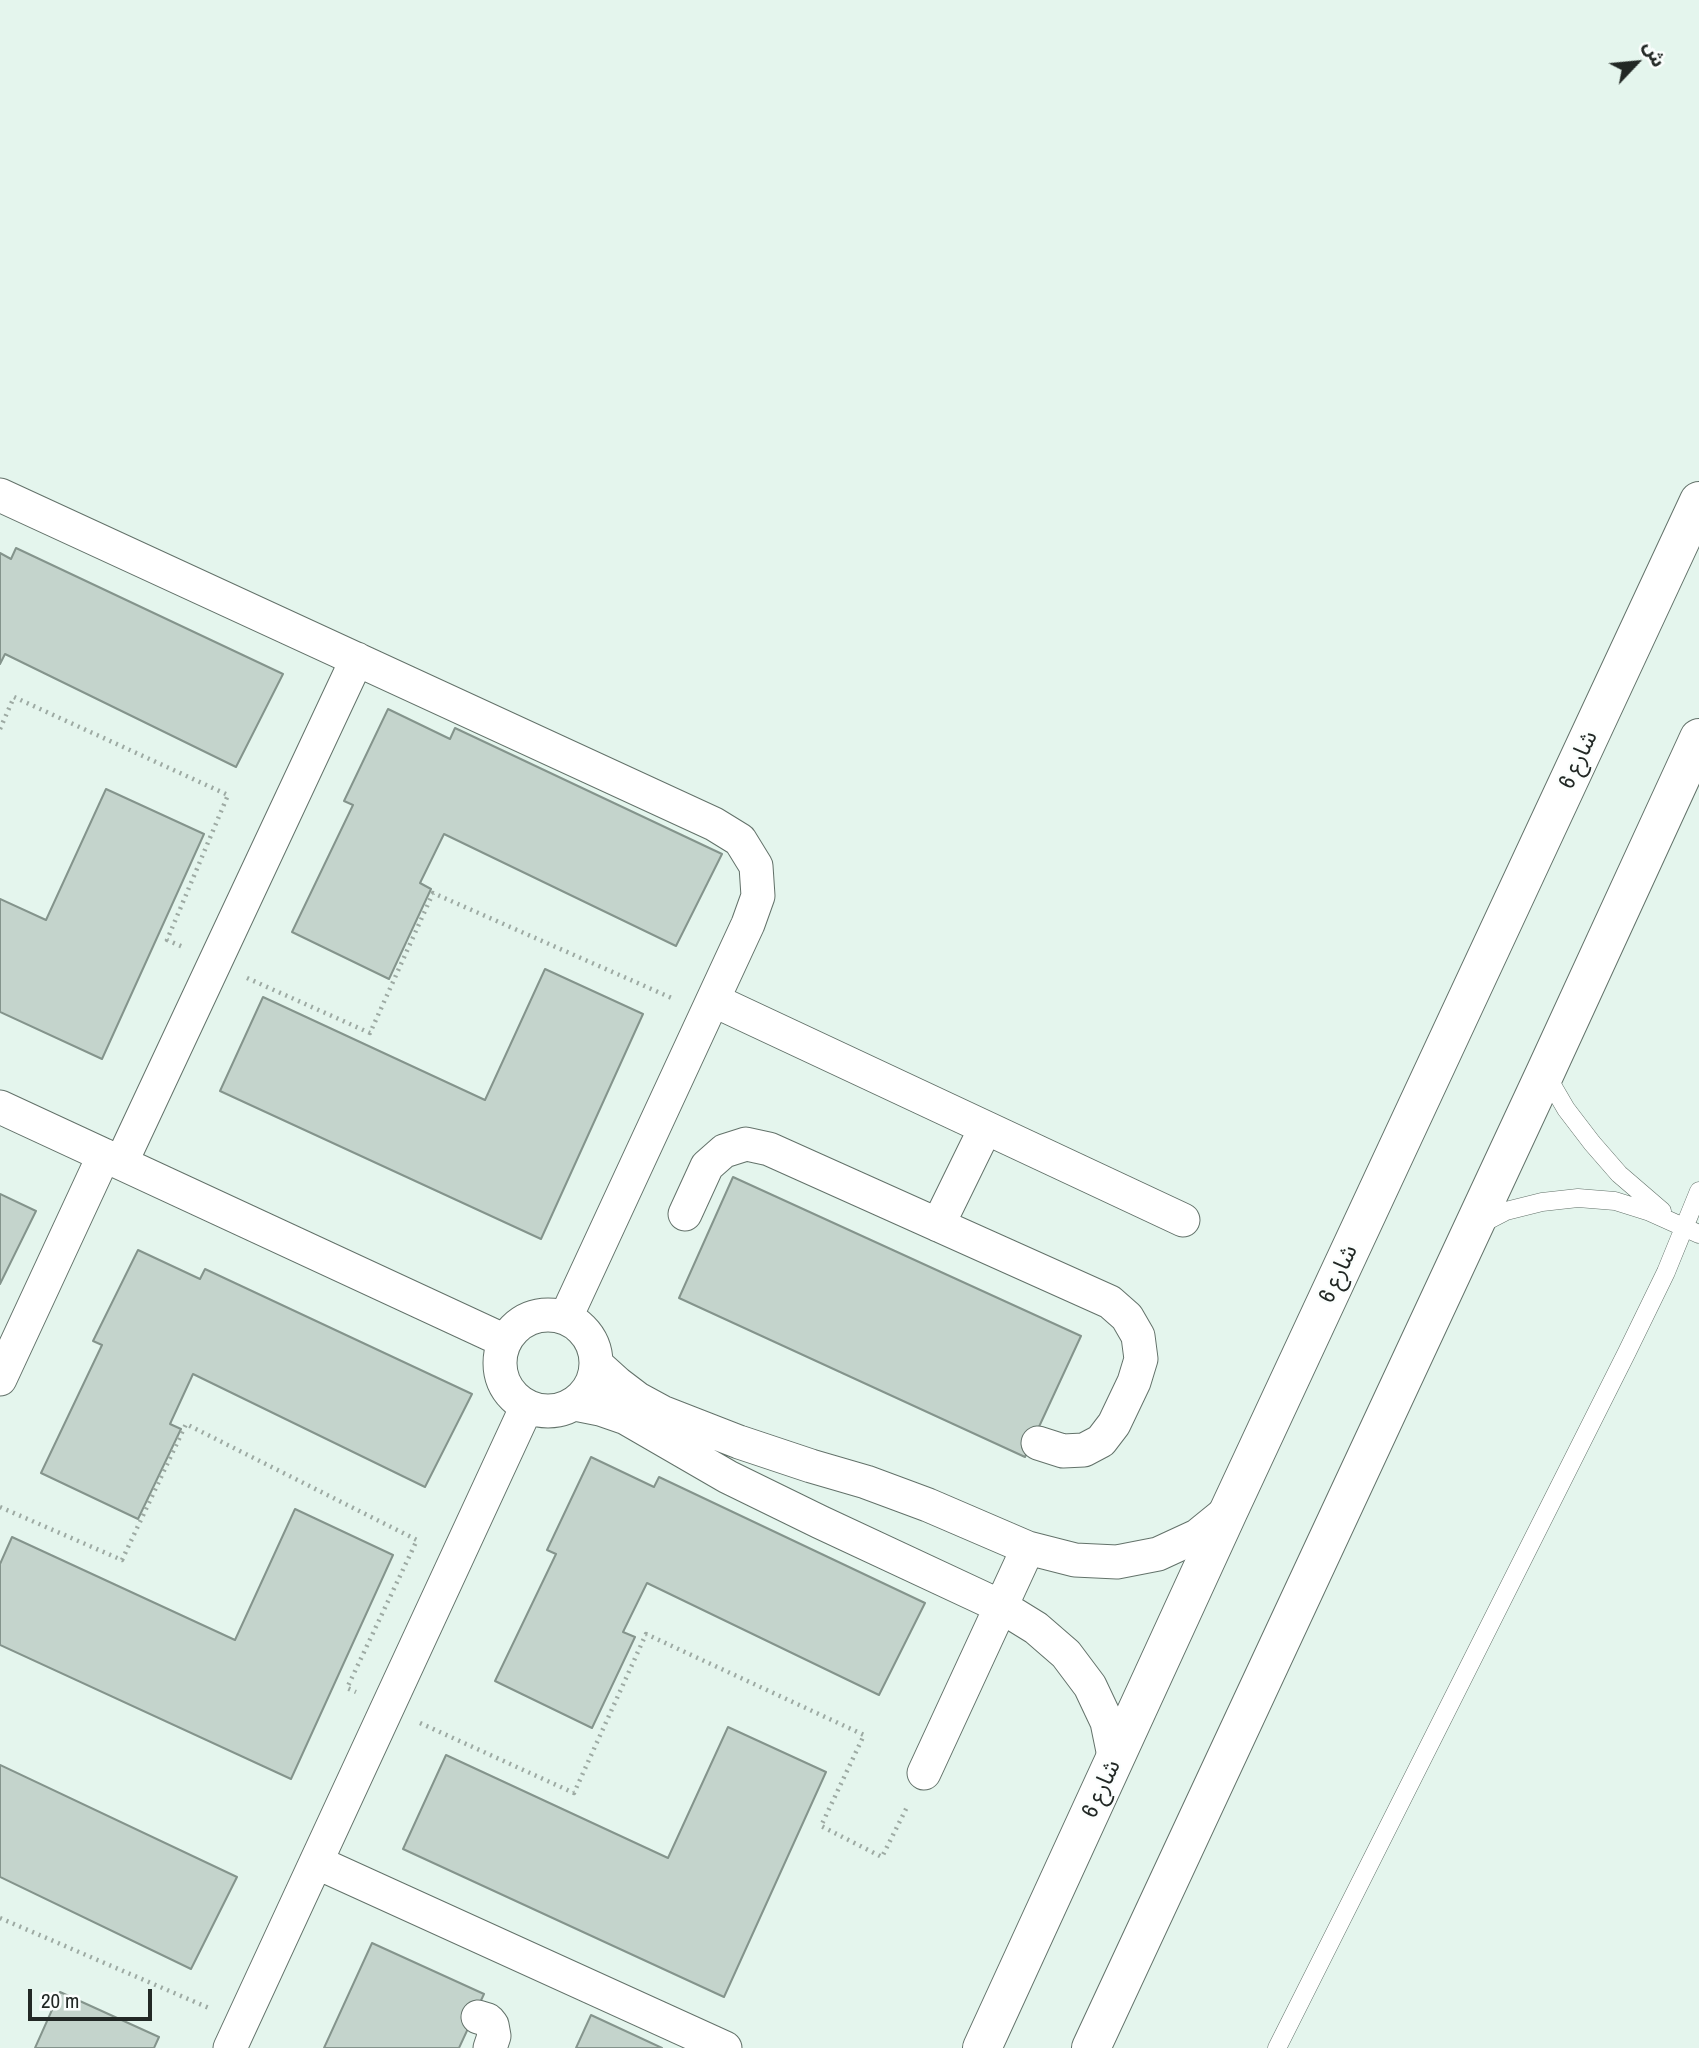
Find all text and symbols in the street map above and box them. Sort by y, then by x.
north arrow [1601,28,1671,98]
text: ش [1637,36,1672,71]
street label: شارع 6 [1554,727,1604,793]
street label: شارع 6 [1314,1241,1364,1307]
street label: شارع 6 [1077,1756,1127,1822]
scale bar [32,1974,156,2018]
text: 20 m [41,1986,79,2015]

